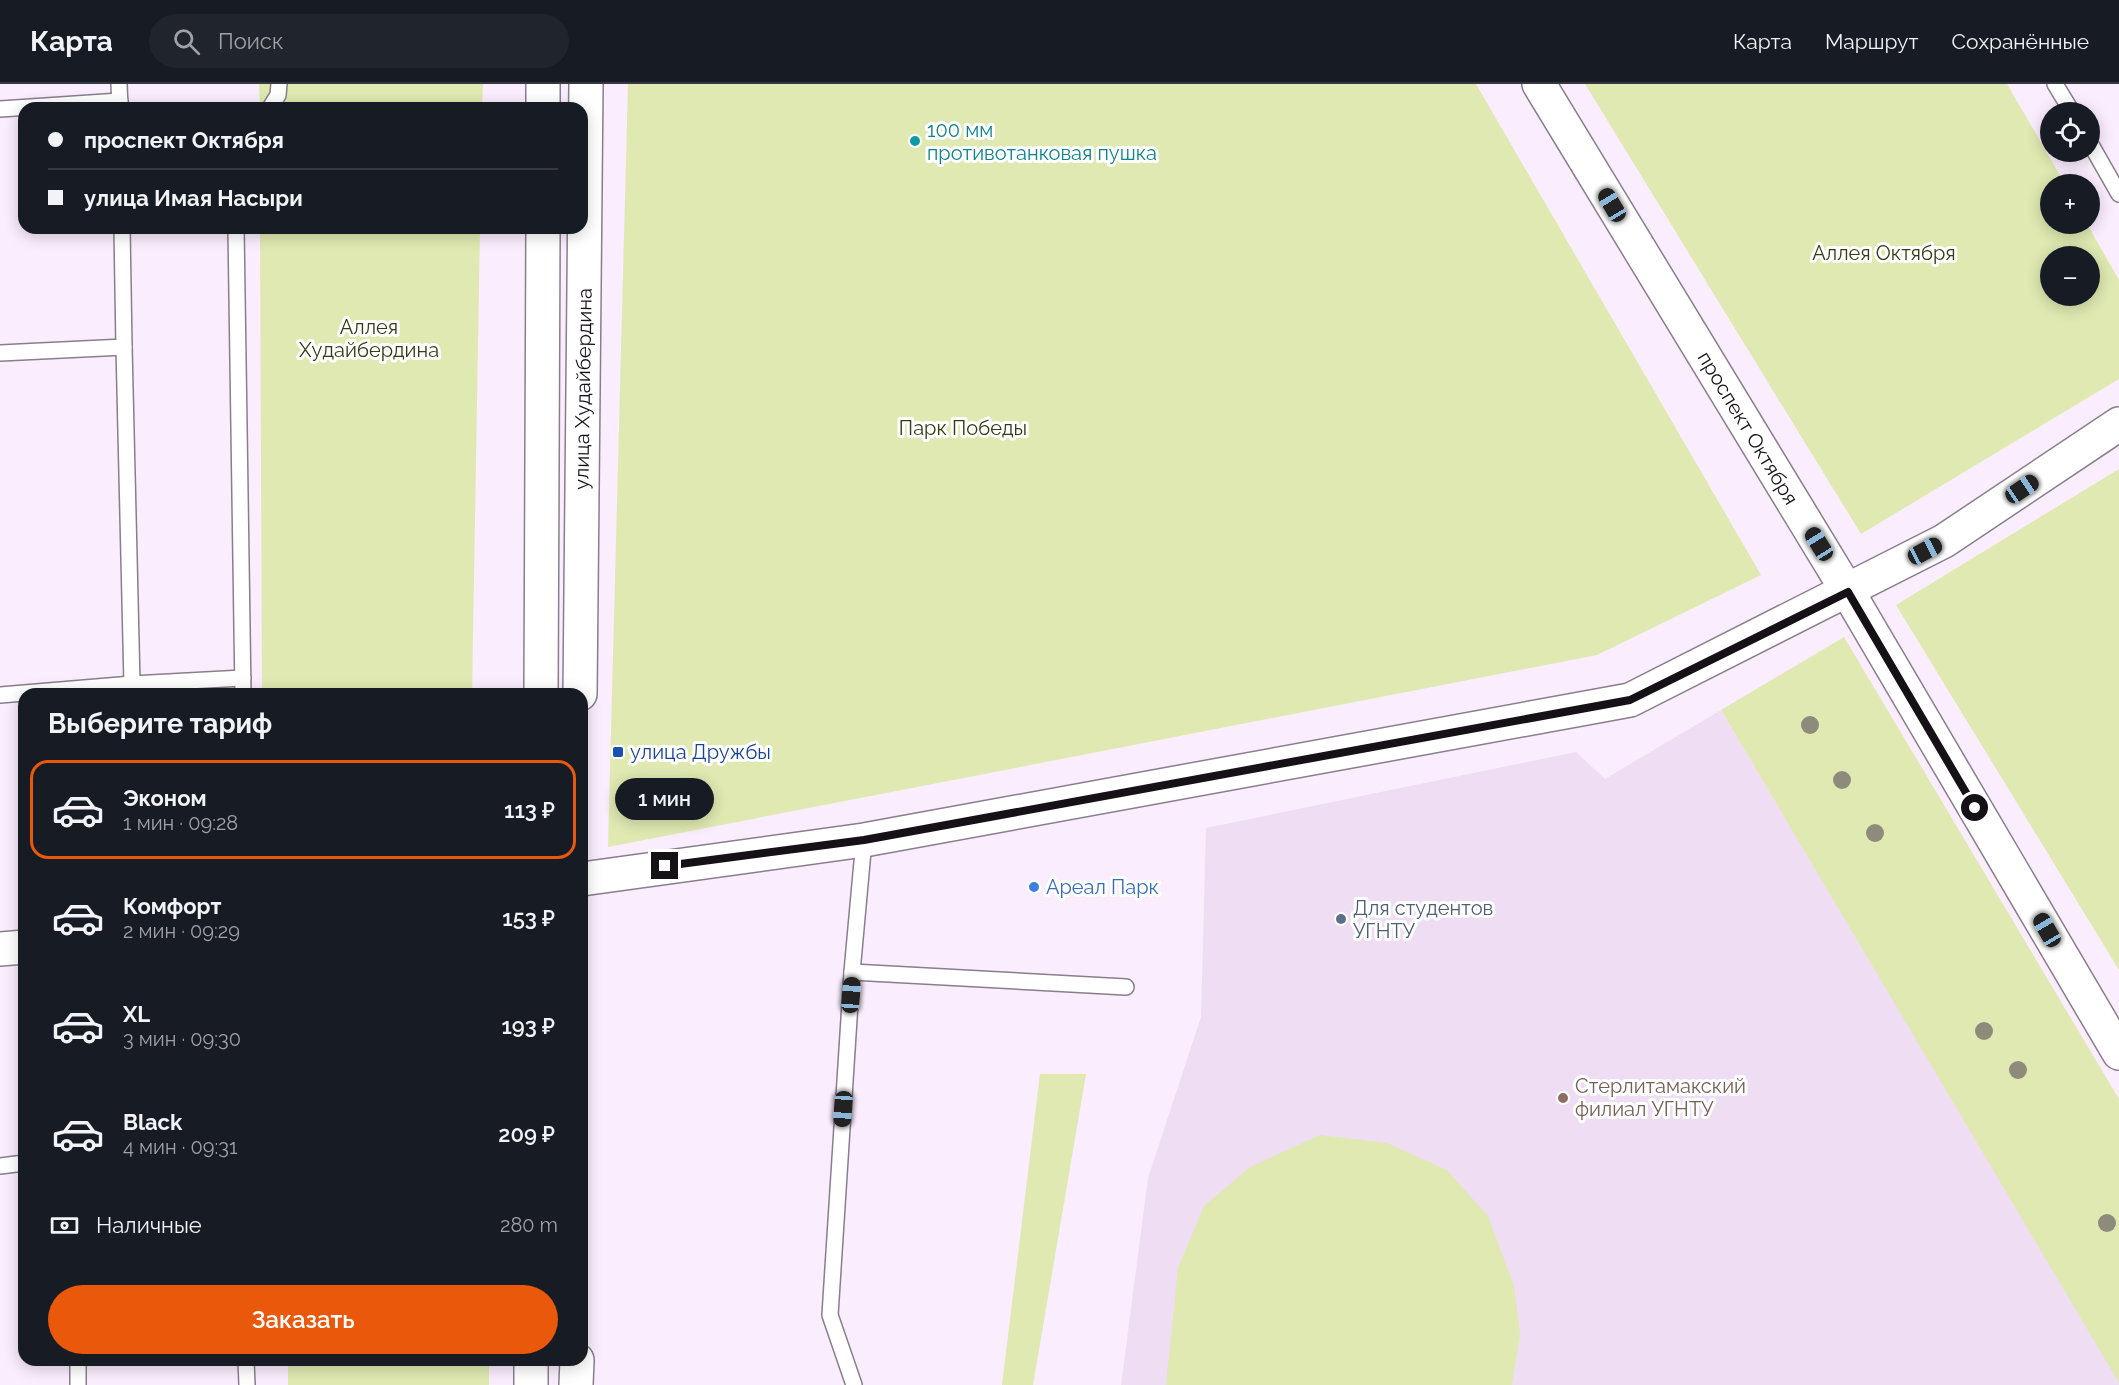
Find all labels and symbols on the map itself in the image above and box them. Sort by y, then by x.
place label: 100 мм противотанковая пушка [927,118,1157,165]
marker: 100 мм противотанковая пушка [908,134,922,148]
car [1595,185,1629,225]
park label: Аллея Октября [1812,241,1956,265]
street label: улица Худайбердина [569,288,597,490]
park label: Аллея Худайбердина [299,315,439,362]
street label: проспект Октября [1693,347,1803,509]
park label: Парк Победы [899,416,1027,440]
car [2002,471,2042,507]
car [1802,524,1836,564]
car [1905,535,1945,567]
place label: улица Дружбы [630,740,771,764]
marker: улица Дружбы [611,745,625,759]
callout: 1 мин [616,779,714,821]
route start [1961,794,1988,821]
route end [651,852,678,879]
place label: Ареал Парк [1046,875,1159,899]
marker: Ареал Парк [1027,880,1041,894]
place label: Для студентов УГНТУ [1353,896,1493,943]
car [2030,910,2064,950]
marker: Для студентов УГНТУ [1334,912,1348,926]
car [841,976,861,1014]
place label: Стерлитамакский филиал УГНТУ [1575,1074,1746,1121]
car [833,1090,853,1128]
marker: Стерлитамакский филиал УГНТУ [1556,1091,1570,1105]

